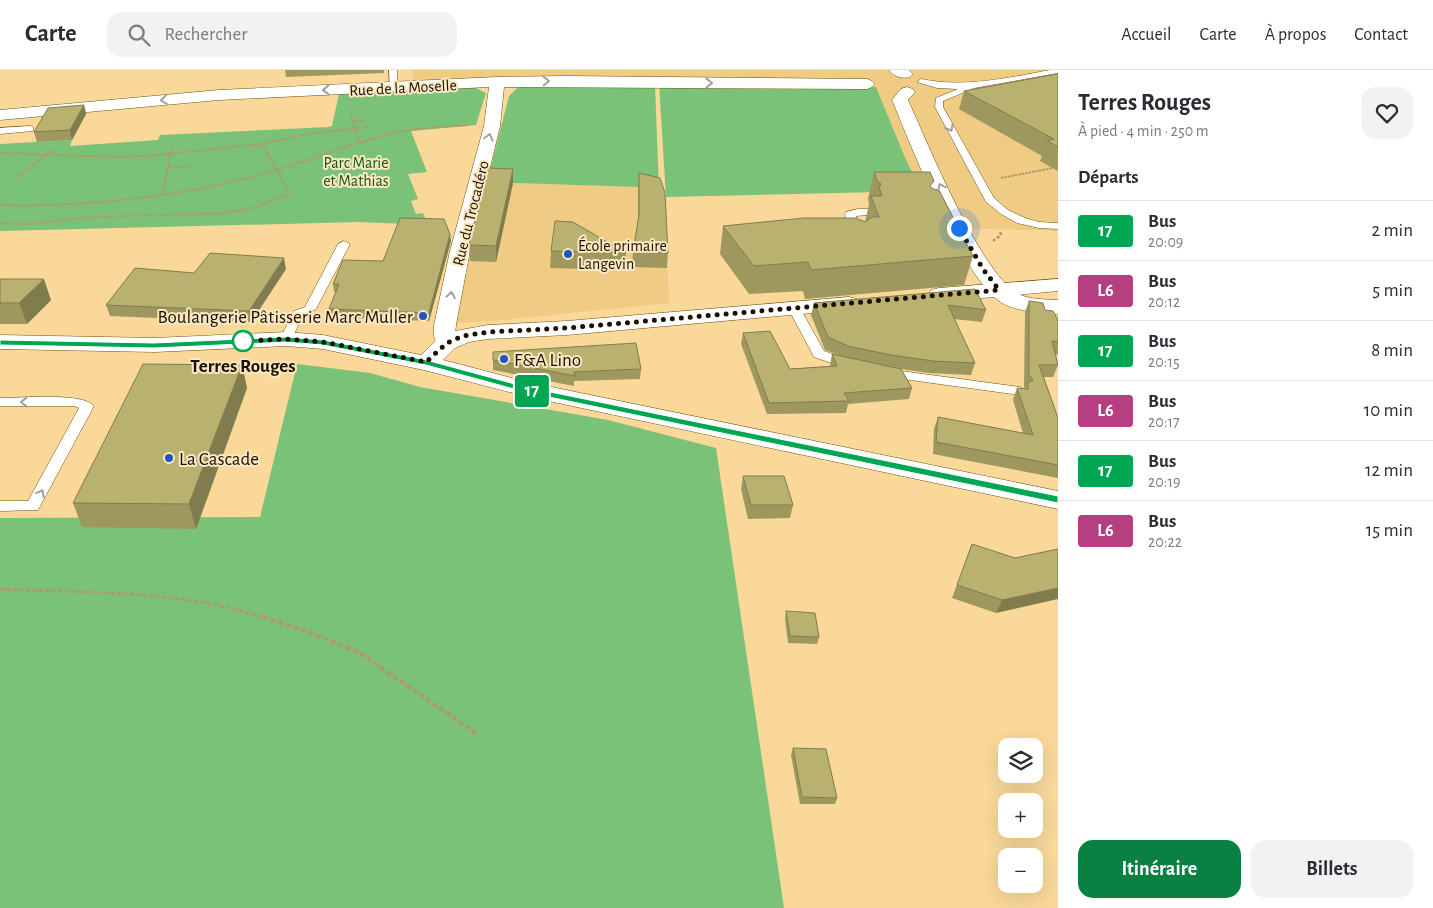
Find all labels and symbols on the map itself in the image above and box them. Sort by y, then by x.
one-way arrow [542,76,550,86]
street label: Rue de la Moselle [349,77,457,99]
one-way arrow [705,78,713,88]
one-way arrow [322,85,330,96]
one-way arrow [160,94,168,105]
one-way arrow [944,123,954,132]
one-way arrow [483,134,493,142]
park label: Parc Marie et Mathias [323,155,389,189]
street label: Rue du Trocadéro [450,159,492,267]
one-way arrow [936,183,947,192]
your location [947,216,972,241]
place label: École primaire Langevin [578,236,667,272]
marker: École primaire Langevin [562,248,574,260]
one-way arrow [446,291,456,300]
place label: Boulangerie Pâtisserie Marc Muller [157,308,413,327]
marker: Boulangerie Pâtisserie Marc Muller [417,310,429,322]
marker: Terres Rouges [232,330,254,352]
place label: F&A Lino [514,351,581,370]
marker: F&A Lino [498,353,510,365]
place label: Terres Rouges [190,357,296,376]
line badge: 17 [510,375,554,407]
one-way arrow [20,397,28,407]
place label: La Cascade [179,450,259,469]
marker: La Cascade [163,452,175,464]
one-way arrow [34,489,44,498]

